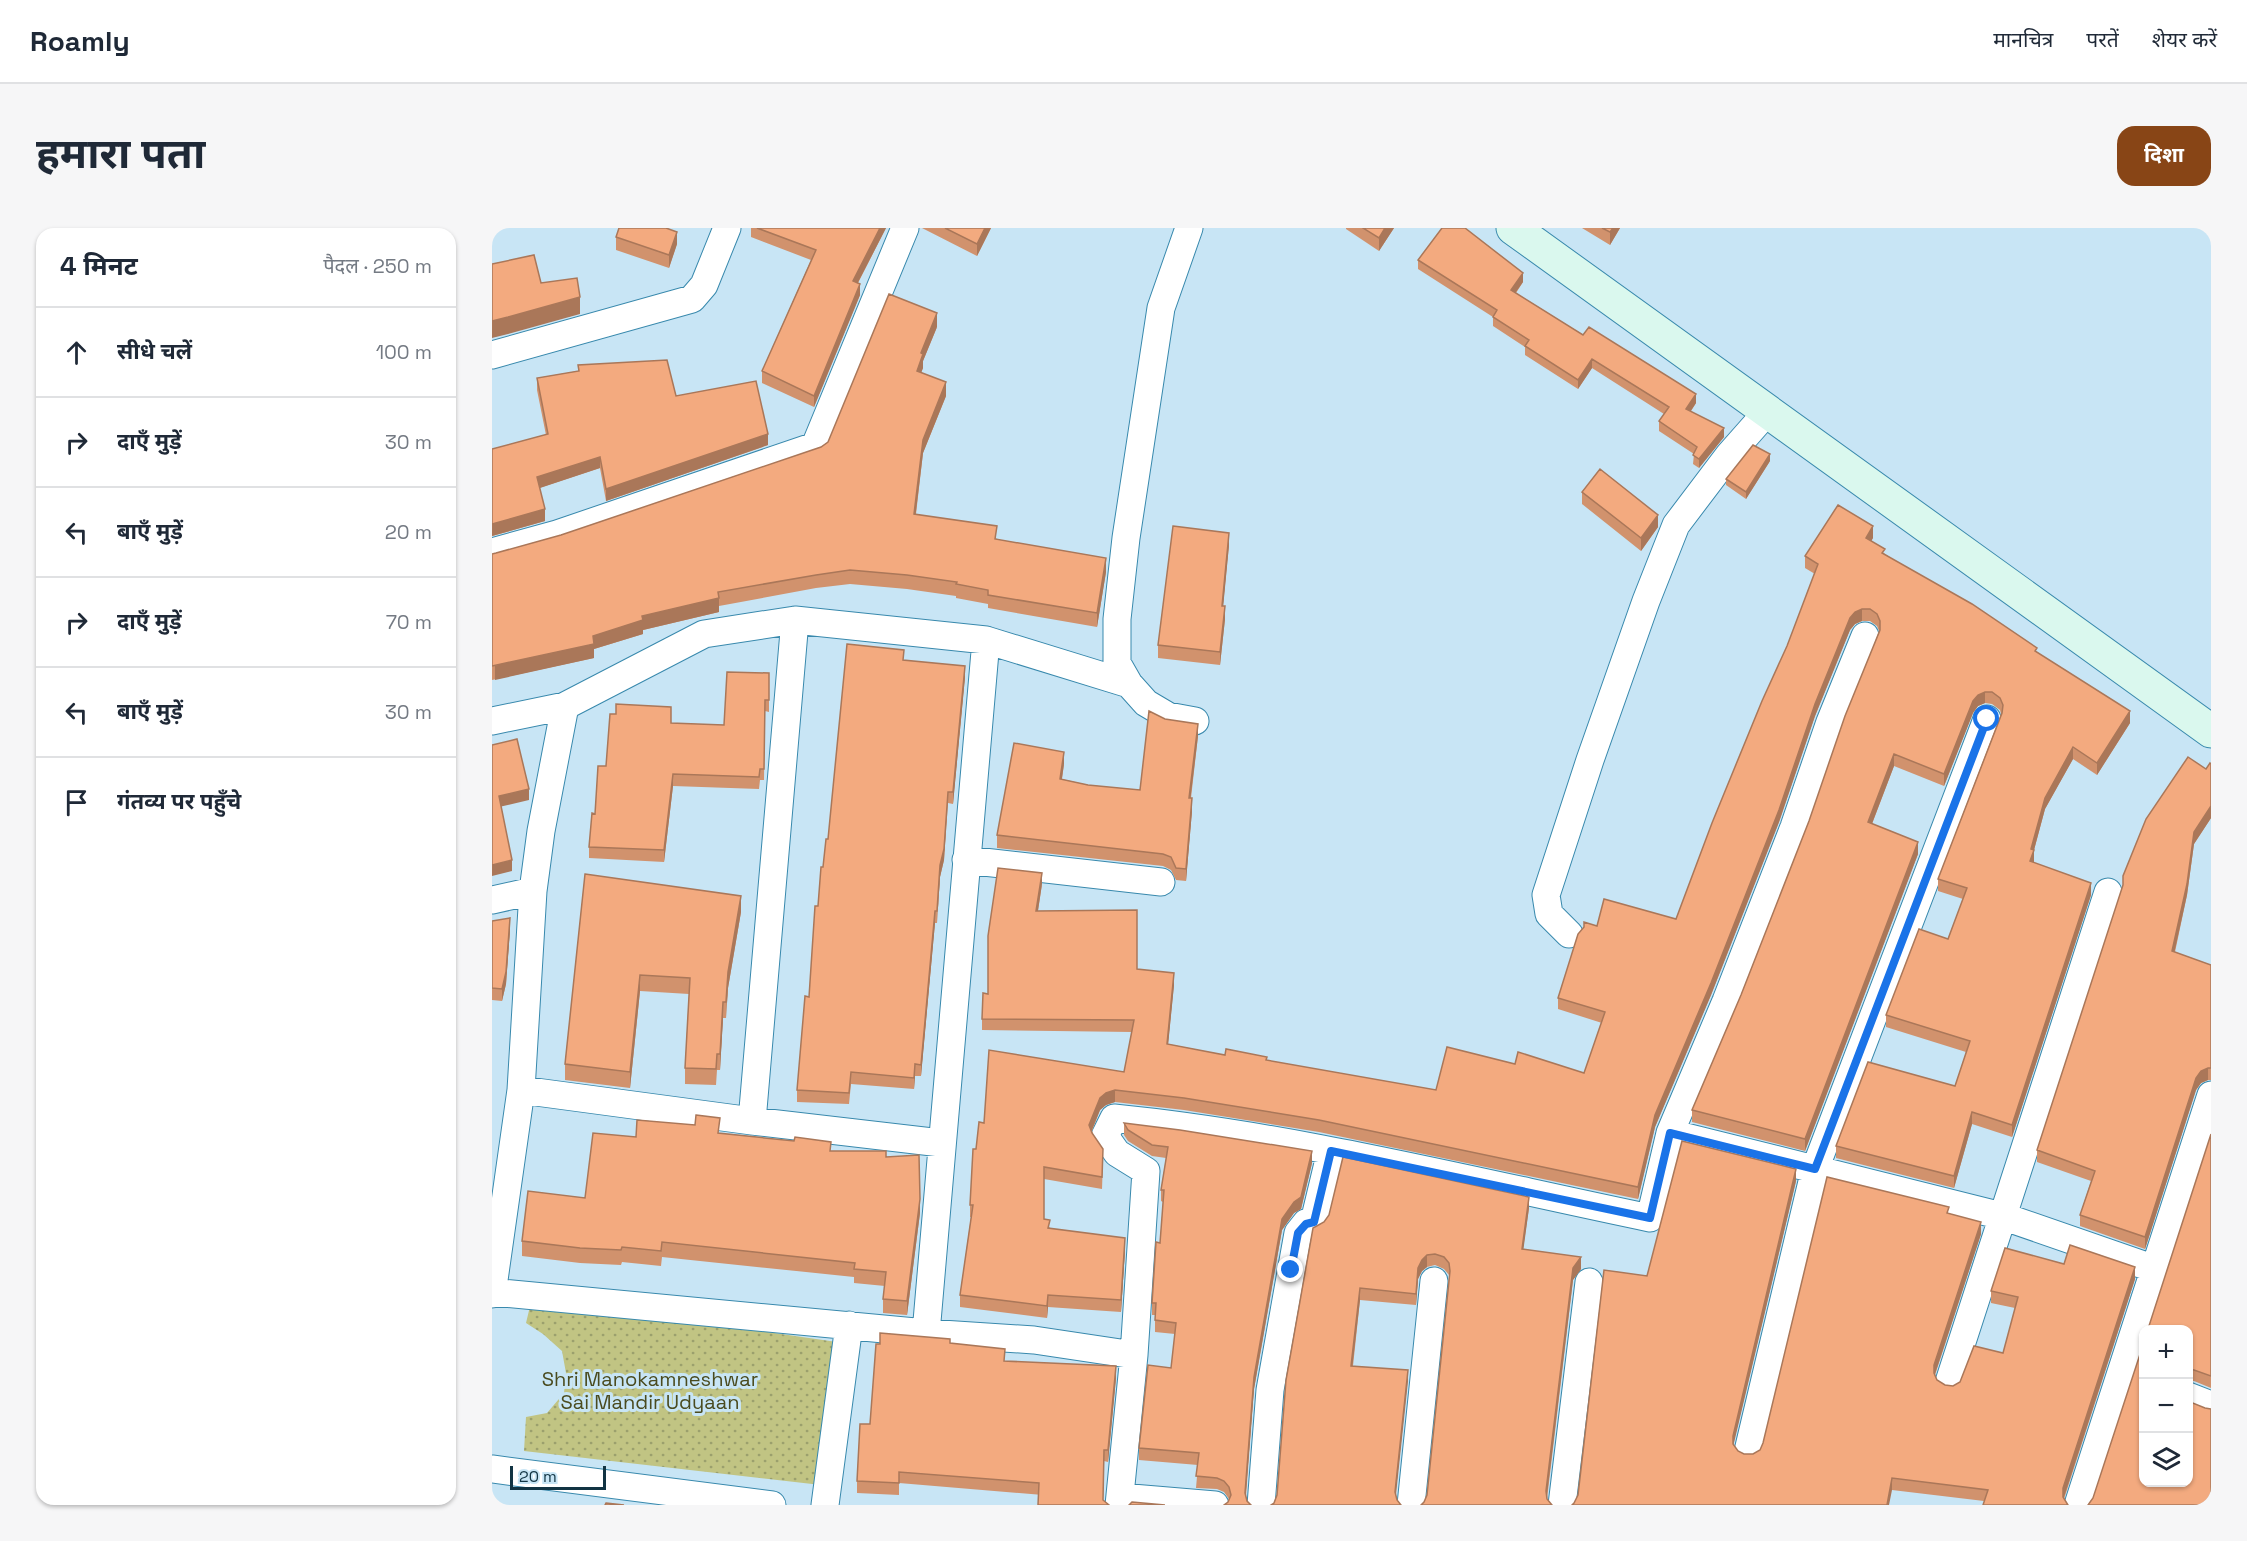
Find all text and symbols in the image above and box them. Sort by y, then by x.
text: Roamly [30,23,130,59]
text: मानचित्र [1993,26,2053,53]
text: परतें [2086,26,2119,53]
text: शेयर करें [2152,26,2217,53]
button: दिशा [2117,126,2211,186]
text: हमारा पता [36,127,205,180]
text: 4 मिनट [60,249,138,283]
text: पैदल · 250 m [323,253,432,279]
icon: ahead [60,336,93,369]
text: सीधे चलें [117,337,192,365]
text: 100 m [376,339,432,365]
icon: right [60,426,93,459]
text: दाएँ मुड़ें [117,427,182,455]
text: 30 m [385,429,432,455]
icon: left [60,516,93,549]
text: बाएँ मुड़ें [117,517,183,545]
text: 20 m [385,519,432,545]
icon: right [60,606,93,639]
text: दाएँ मुड़ें [117,607,182,635]
text: 70 m [386,609,432,635]
icon: left [60,696,93,729]
text: बाएँ मुड़ें [117,697,183,725]
text: 30 m [385,699,432,725]
route start [1973,705,1999,731]
icon: arrive [60,786,93,819]
text: गंतव्य पर पहुँचे [117,787,241,815]
route end [1277,1256,1303,1282]
map controls [2139,1325,2193,1487]
button: + [2139,1325,2193,1379]
park label: Shri Manokamneshwar Sai Mandir Udyaan [542,1366,758,1415]
button: − [2139,1379,2193,1433]
button: layers [2139,1433,2193,1487]
scale bar [510,1463,606,1490]
text: 20 m [519,1466,557,1487]

